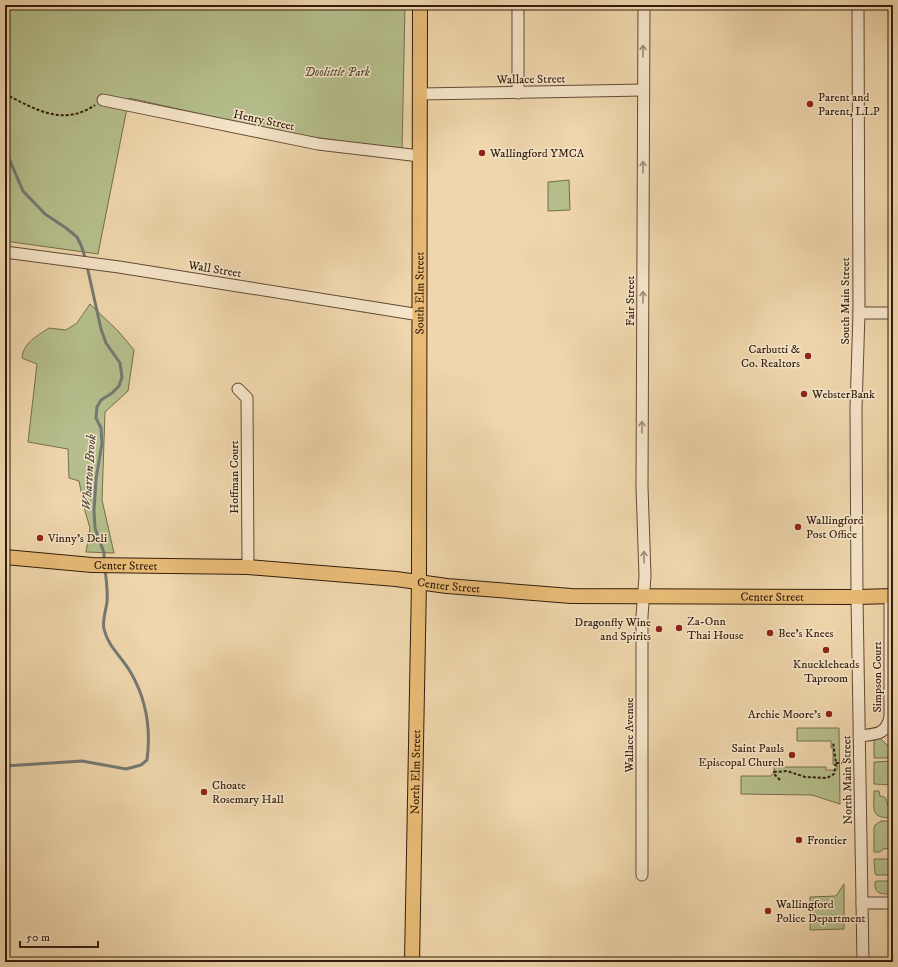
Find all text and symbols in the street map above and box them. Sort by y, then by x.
one-way arrow [639,45,647,58]
park label: Doolittle Park [304,65,370,80]
street label: Wallace Street [495,71,566,88]
place label: Parent and Parent, LLP [818,90,880,119]
marker: Parent and Parent, LLP [805,99,815,109]
street label: Henry Street [232,107,296,134]
place label: Wallingford YMCA [489,146,585,161]
marker: Wallingford YMCA [477,148,487,158]
one-way arrow [639,161,647,174]
street label: South Elm Street [412,252,428,334]
street label: South Main Street [838,257,853,345]
street label: Wall Street [186,258,243,281]
street label: Fair Street [623,276,638,326]
one-way arrow [639,291,647,304]
place label: Carbutti & Co. Realtors [741,342,800,371]
marker: Carbutti & Co. Realtors [803,351,813,361]
place label: WebsterBank [811,387,875,402]
marker: WebsterBank [799,389,809,399]
one-way arrow [638,421,646,434]
water label: Wharton Brook [78,433,100,510]
street label: Hoffman Court [227,440,242,514]
place label: Wallingford Post Office [805,513,864,542]
marker: Wallingford Post Office [793,522,803,532]
place label: Vinny’s Deli [47,531,107,546]
marker: Vinny’s Deli [35,533,45,543]
one-way arrow [640,551,648,564]
street label: Center Street [94,558,158,574]
street label: Center Street [416,575,481,597]
street label: Center Street [741,590,804,605]
place label: Za-Onn Thai House [687,614,744,643]
place label: Dragonfly Wine and Spirits [574,615,651,644]
marker: Za-Onn Thai House [674,623,684,633]
marker: Dragonfly Wine and Spirits [654,624,664,634]
place label: Bee's Knees [778,626,834,641]
marker: Bee's Knees [765,628,775,638]
street label: Simpson Court [870,641,885,713]
marker: Knuckleheads Taproom [821,645,831,655]
place label: Knuckleheads Taproom [793,657,859,686]
street label: Wallace Avenue [622,697,637,774]
place label: Archie Moore's [748,707,821,722]
marker: Archie Moore's [824,709,834,719]
street label: North Elm Street [408,729,424,815]
street label: North Main Street [839,735,856,825]
place label: Saint Pauls Episcopal Church [698,741,785,770]
marker: Saint Pauls Episcopal Church [787,750,797,760]
place label: Choate Rosemary Hall [212,778,284,807]
marker: Choate Rosemary Hall [199,787,209,797]
place label: Frontier [807,833,847,848]
marker: Frontier [794,835,804,845]
place label: Wallingford Police Department [775,897,865,926]
marker: Wallingford Police Department [763,906,773,916]
scale bar [20,923,98,949]
text: 50 m [26,930,50,945]

